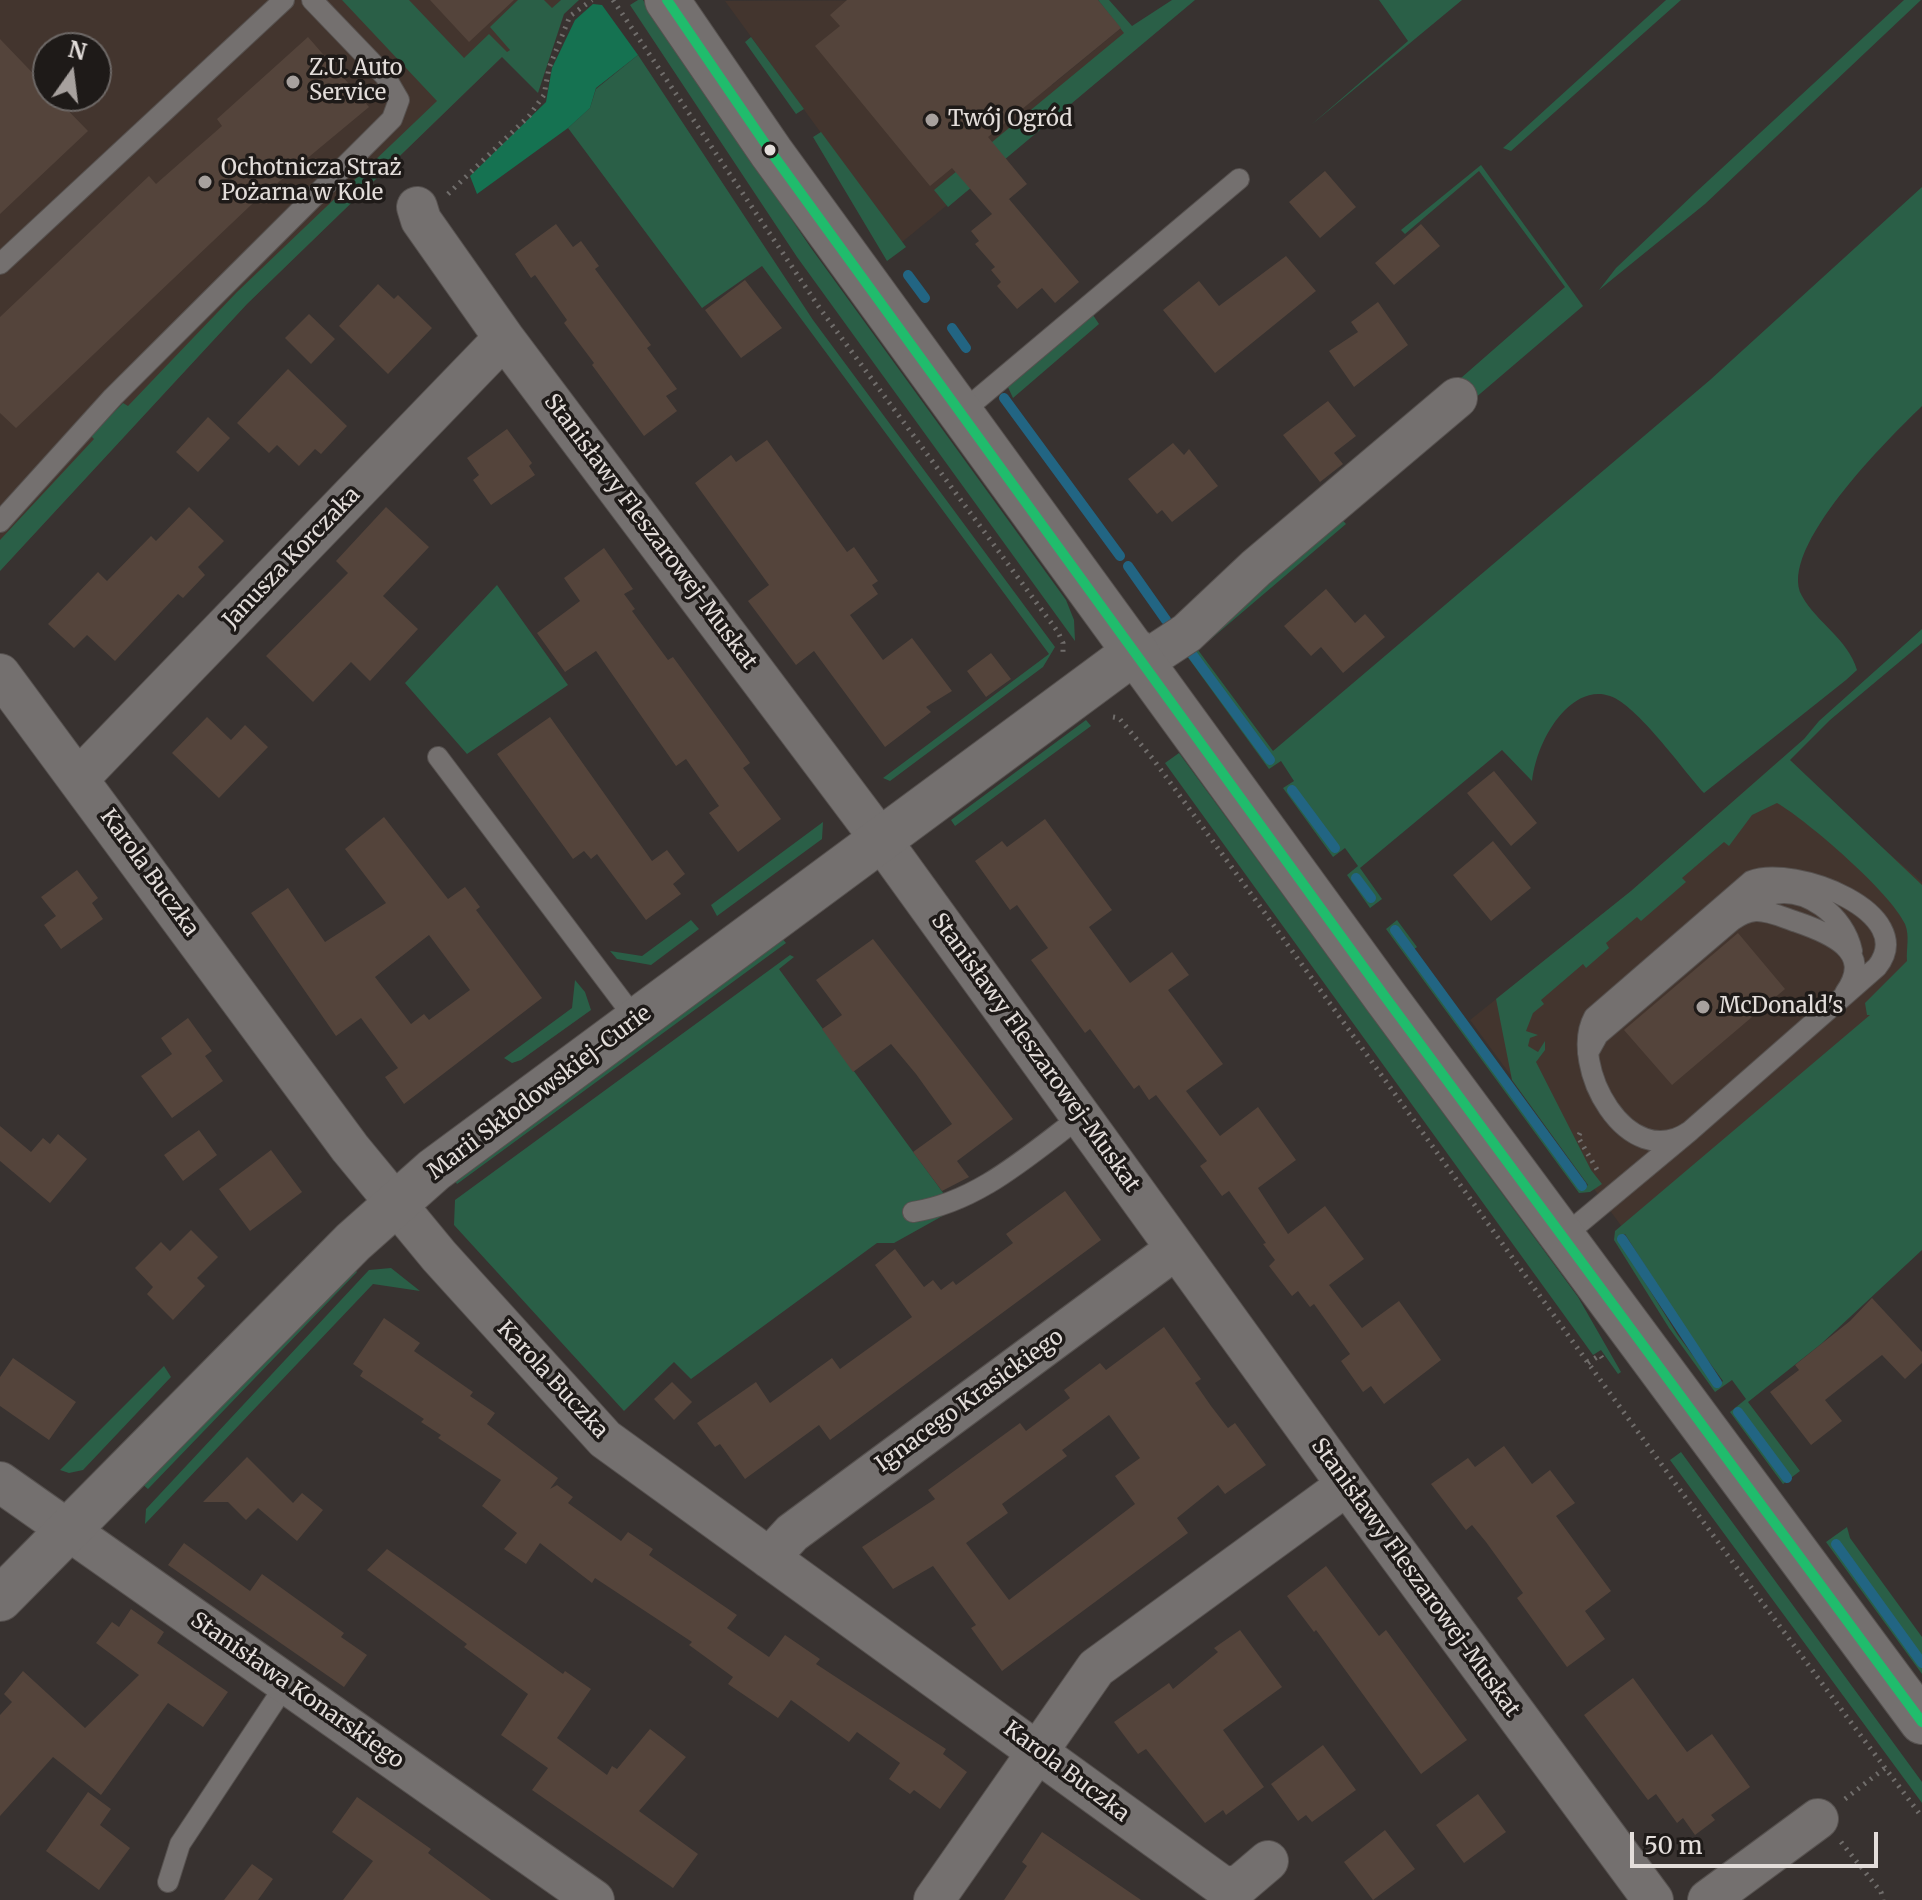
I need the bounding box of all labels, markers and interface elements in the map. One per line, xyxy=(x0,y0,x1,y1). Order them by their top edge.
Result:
north arrow xyxy=(32,32,112,112)
text: N xyxy=(65,35,89,66)
place label: Z.U. Auto Service xyxy=(309,56,403,108)
marker: Z.U. Auto Service xyxy=(284,73,302,91)
place label: Twój Ogród xyxy=(948,107,1073,133)
marker: Twój Ogród xyxy=(923,111,941,129)
unlabelled marker xyxy=(762,142,778,158)
place label: Ochotnicza Straż Pożarna w Kole xyxy=(221,156,402,208)
marker: Ochotnicza Straż Pożarna w Kole xyxy=(196,173,214,191)
street label: Stanisławy Fleszarowej-Muskat xyxy=(538,389,762,675)
street label: Janusza Korczaka xyxy=(218,482,366,634)
street label: Karola Buczka xyxy=(94,804,204,942)
street label: Stanisławy Fleszarowej-Muskat xyxy=(925,909,1145,1197)
place label: McDonald's xyxy=(1719,994,1843,1020)
marker: McDonald's xyxy=(1694,998,1712,1016)
street label: Marii Skłodowskiej-Curie xyxy=(423,1000,657,1186)
street label: Karola Buczka xyxy=(491,1316,613,1444)
street label: Ignacego Krasickiego xyxy=(871,1324,1069,1478)
street label: Stanisławy Fleszarowej-Muskat xyxy=(1305,1434,1525,1722)
street label: Stanisława Konarskiego xyxy=(185,1607,409,1775)
street label: Karola Buczka xyxy=(998,1716,1134,1828)
scale bar xyxy=(1634,1816,1882,1866)
text: 50 m xyxy=(1644,1830,1703,1861)

